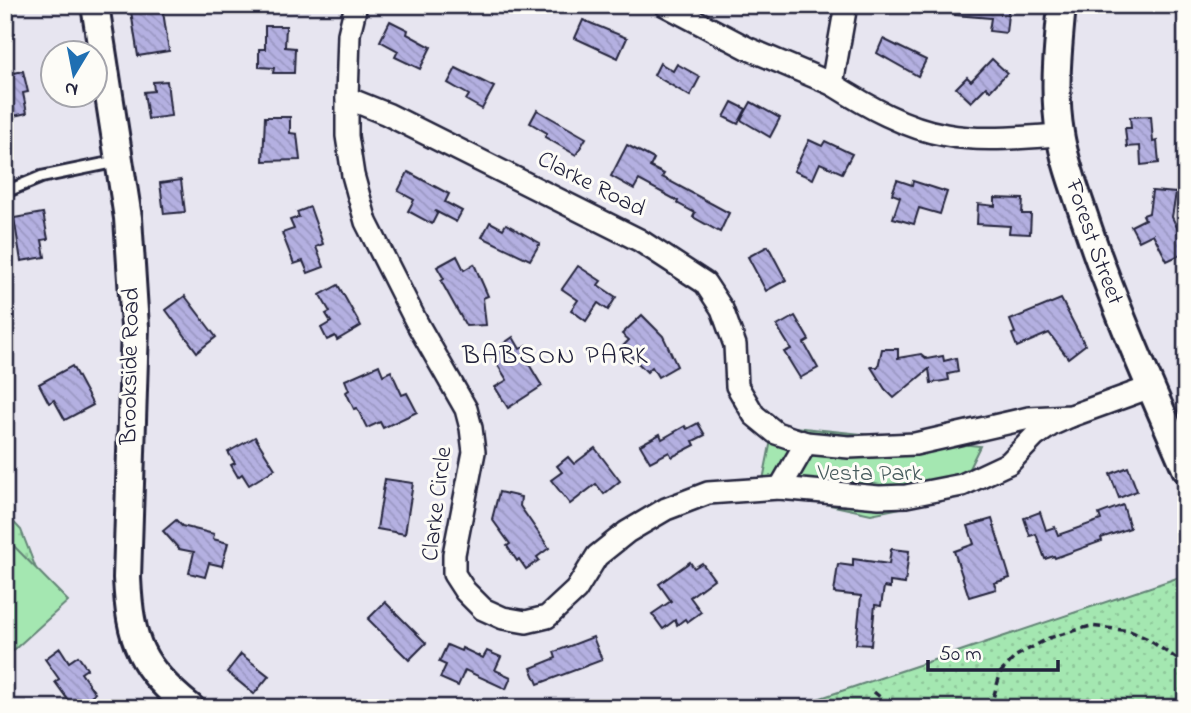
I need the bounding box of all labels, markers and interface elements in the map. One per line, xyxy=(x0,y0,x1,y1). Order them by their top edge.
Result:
north arrow xyxy=(38,38,108,108)
text: N xyxy=(63,74,80,103)
street label: Clarke Road xyxy=(531,143,652,227)
street label: Forest Street xyxy=(1055,174,1132,310)
street label: Brookside Road xyxy=(112,287,150,446)
district label: BABSON PARK xyxy=(461,338,650,376)
street label: Clarke Circle xyxy=(414,444,462,563)
park label: Vesta Park xyxy=(817,457,923,492)
scale bar xyxy=(928,629,1058,673)
text: 50 m xyxy=(939,640,982,670)

